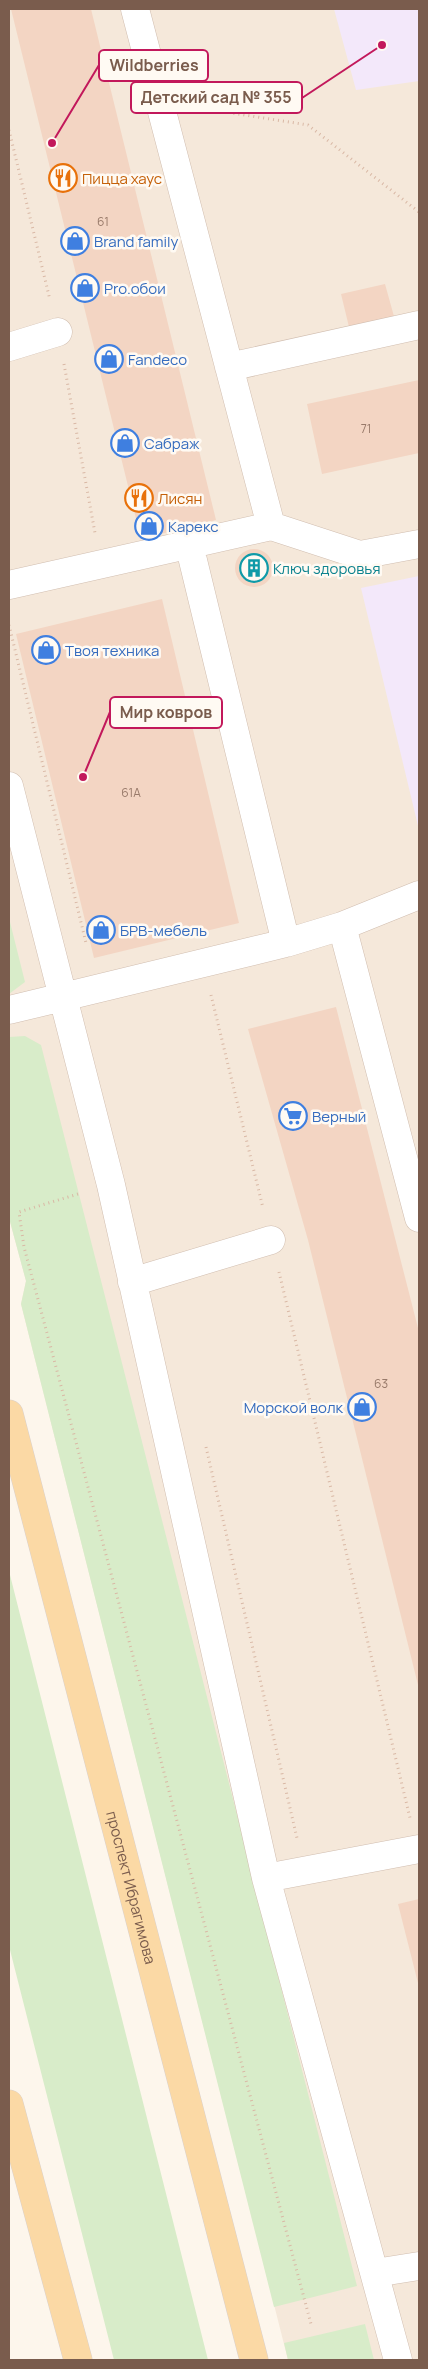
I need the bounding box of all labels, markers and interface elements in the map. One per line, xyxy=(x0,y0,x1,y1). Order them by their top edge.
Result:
callout: Wildberries xyxy=(99,50,208,81)
text: Wildberries xyxy=(109,54,199,76)
callout: Детский сад № 355 xyxy=(131,82,302,113)
text: Детский сад № 355 xyxy=(140,86,292,108)
restaurant icon: Пицца хаус xyxy=(48,163,78,193)
place label: Пицца хаус xyxy=(82,168,162,189)
house number: 61 xyxy=(97,213,109,230)
shop icon: Brand family xyxy=(60,226,90,256)
place label: Brand family xyxy=(94,231,179,252)
shop icon: Pro.обои xyxy=(70,273,100,303)
place label: Pro.обои xyxy=(104,278,166,299)
shop icon: Fandeco xyxy=(94,344,124,374)
place label: Fandeco xyxy=(128,349,187,370)
house number: 71 xyxy=(361,420,371,437)
shop icon: Сабраж xyxy=(110,428,140,458)
place label: Сабраж xyxy=(144,433,200,454)
restaurant icon: Лисян xyxy=(124,483,154,513)
place label: Лисян xyxy=(158,488,202,509)
shop icon: Карекс xyxy=(134,511,164,541)
place label: Карекс xyxy=(168,516,218,537)
building icon: Ключ здоровья xyxy=(239,553,269,583)
place label: Ключ здоровья xyxy=(273,558,381,579)
shop icon: Твоя техника xyxy=(31,635,61,665)
place label: Твоя техника xyxy=(65,640,159,661)
callout: Мир ковров xyxy=(110,697,222,728)
text: Мир ковров xyxy=(120,701,212,723)
house number: 61А xyxy=(121,784,141,801)
shop icon: БРВ-мебель xyxy=(86,915,116,945)
place label: БРВ-мебель xyxy=(120,920,207,941)
supermarket icon: Верный xyxy=(278,1101,308,1131)
place label: Верный xyxy=(312,1106,366,1127)
house number: 63 xyxy=(374,1375,388,1392)
shop icon: Морской волк xyxy=(347,1392,377,1422)
place label: Морской волк xyxy=(244,1397,344,1418)
street label: проспект Ибрагимова xyxy=(102,1809,162,1966)

